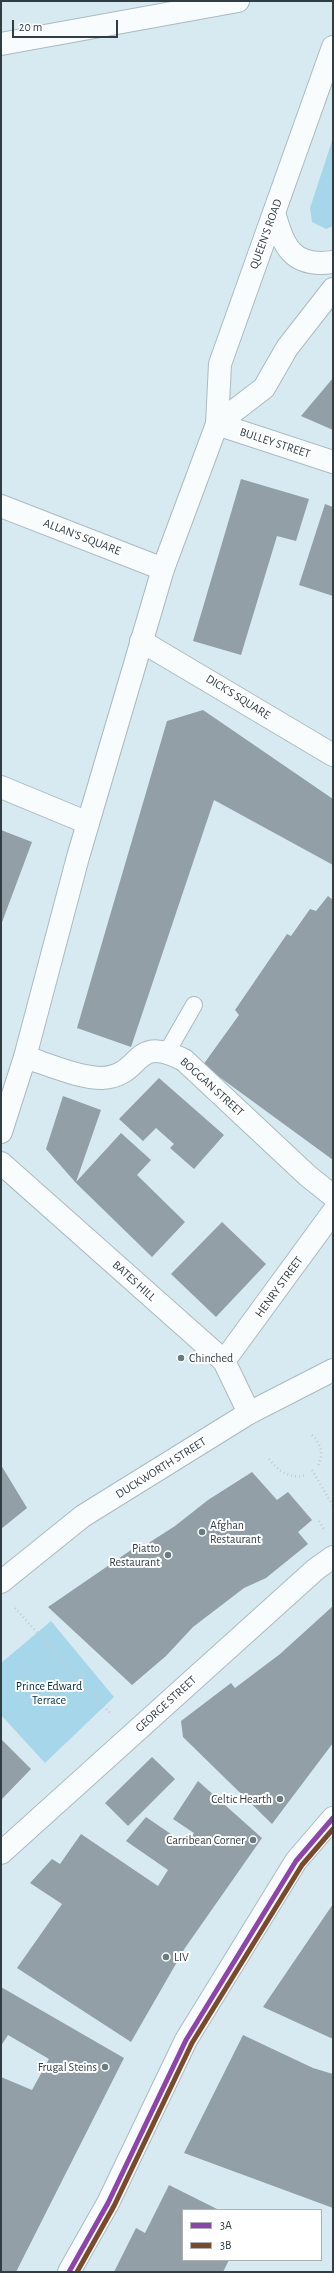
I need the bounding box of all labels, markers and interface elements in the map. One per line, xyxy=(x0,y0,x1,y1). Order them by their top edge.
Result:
scale bar xyxy=(14,12,120,38)
text: 20 m xyxy=(19,21,42,33)
street label: QUEEN'S ROAD xyxy=(247,197,285,271)
street label: BULLEY STREET xyxy=(238,425,312,461)
street label: ALLAN'S SQUARE xyxy=(41,516,123,558)
street label: DICK'S SQUARE xyxy=(203,671,273,723)
street label: BOGGAN STREET xyxy=(177,1055,247,1119)
street label: HENRY STREET xyxy=(252,1254,306,1320)
street label: BATES HILL xyxy=(109,1258,159,1304)
place label: Chinched xyxy=(189,1351,233,1365)
marker: Chinched xyxy=(176,1353,186,1363)
street label: DUCKWORTH STREET xyxy=(113,1434,209,1502)
place label: Afghan Restaurant xyxy=(210,1518,261,1546)
marker: Afghan Restaurant xyxy=(197,1527,207,1537)
place label: Piatto Restaurant xyxy=(109,1541,160,1569)
marker: Piatto Restaurant xyxy=(163,1550,173,1560)
street label: GEORGE STREET xyxy=(132,1673,200,1735)
park label: Prince Edward Terrace xyxy=(16,1679,82,1707)
place label: Celtic Hearth xyxy=(211,1792,272,1806)
marker: Celtic Hearth xyxy=(275,1794,285,1804)
place label: Carribean Corner xyxy=(166,1833,245,1847)
marker: Carribean Corner xyxy=(248,1835,258,1845)
place label: LIV xyxy=(174,1950,189,1964)
marker: LIV xyxy=(161,1952,171,1962)
place label: Frugal Steins xyxy=(38,2060,97,2074)
marker: Frugal Steins xyxy=(100,2062,110,2072)
legend xyxy=(182,2209,322,2261)
text: 3A xyxy=(220,2219,232,2231)
text: 3B xyxy=(220,2239,231,2251)

